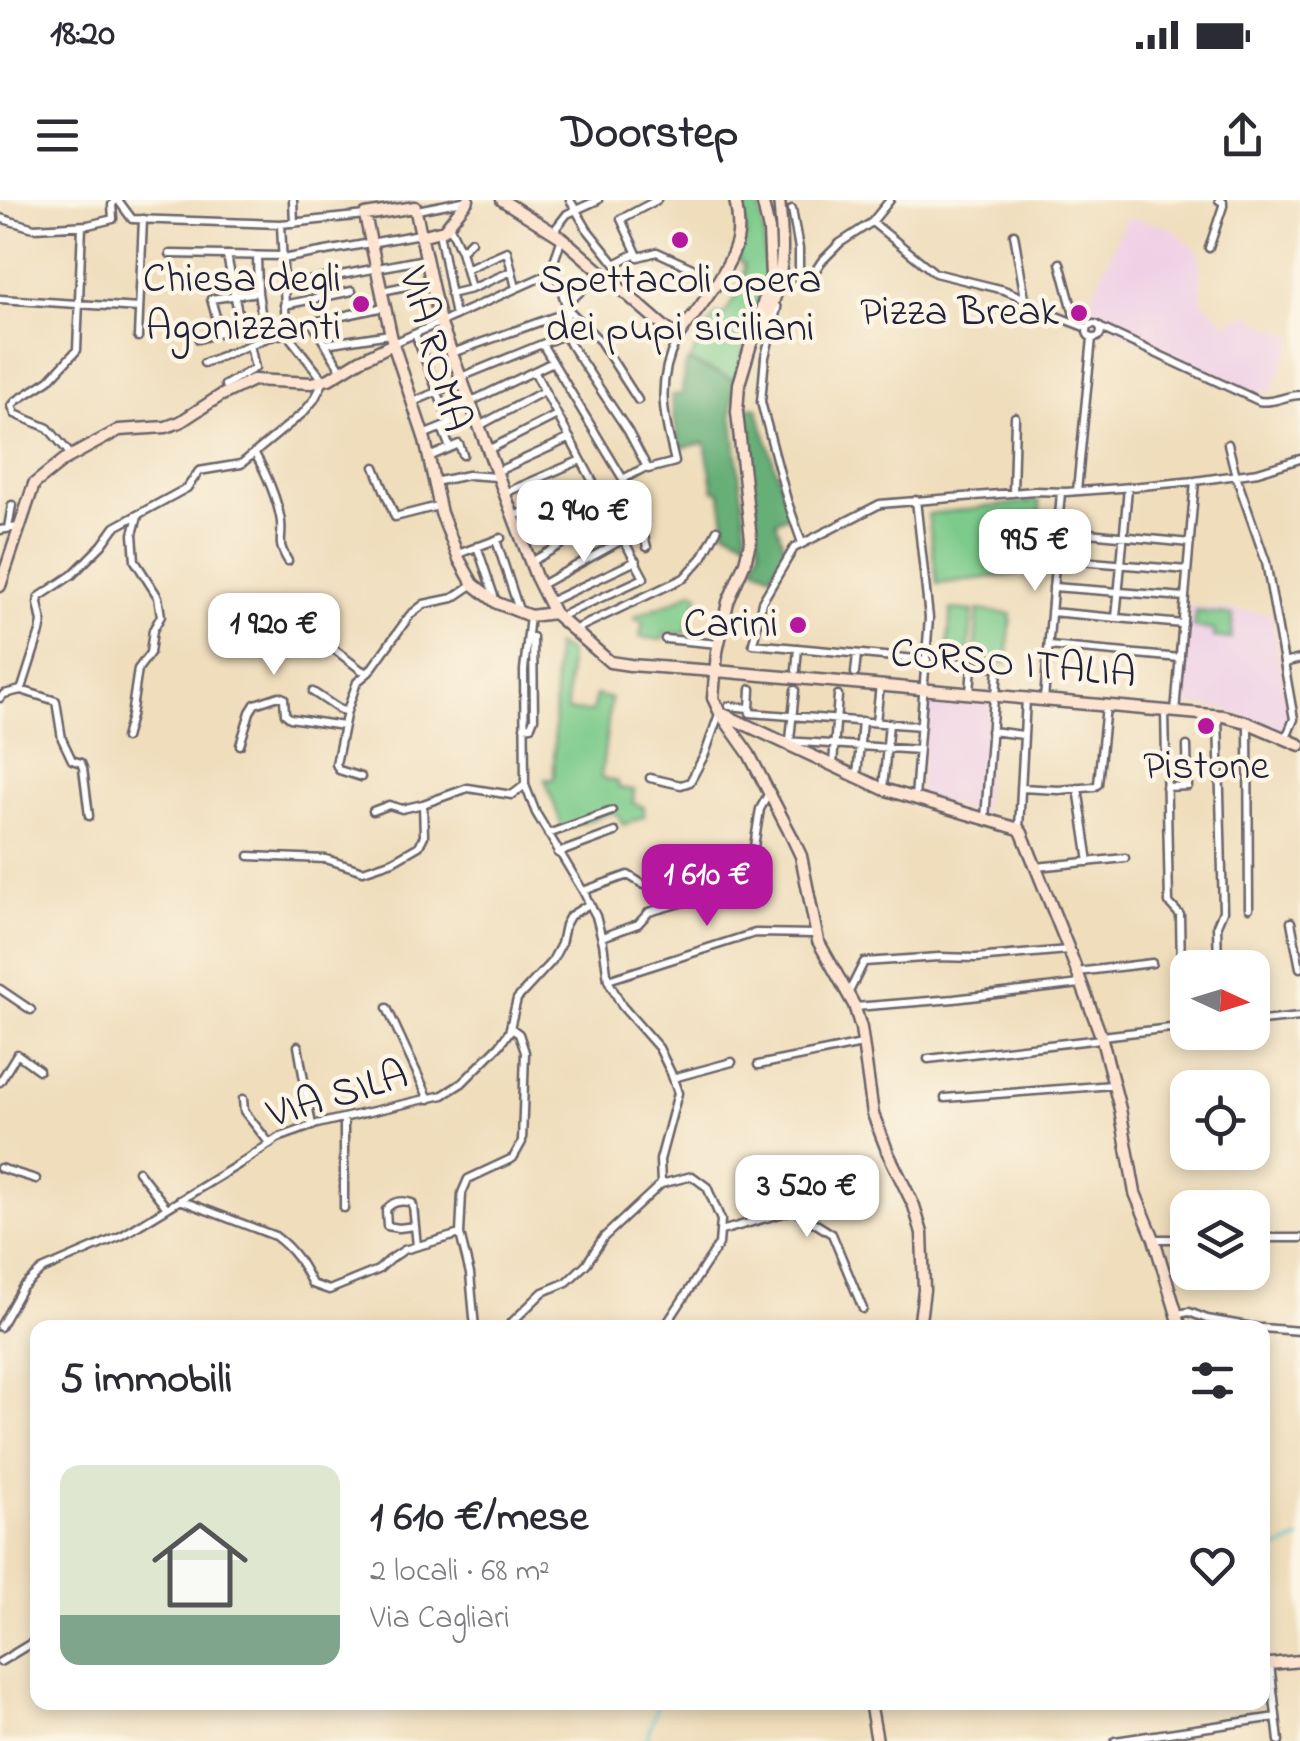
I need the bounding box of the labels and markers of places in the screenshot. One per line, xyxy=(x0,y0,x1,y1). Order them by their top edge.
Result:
marker: Spettacoli opera dei pupi siciliani xyxy=(669,229,691,251)
place label: Chiesa degli Agonizzanti xyxy=(143,250,341,359)
place label: Spettacoli opera dei pupi siciliani xyxy=(538,251,822,360)
place label: Pizza Break xyxy=(860,283,1060,344)
marker: Chiesa degli Agonizzanti xyxy=(350,293,372,315)
marker: Pizza Break xyxy=(1068,302,1090,324)
pin: 2 940 € xyxy=(492,480,676,565)
pin: 995 € xyxy=(965,509,1105,594)
pin: 1 920 € xyxy=(182,593,366,678)
place label: Carini xyxy=(683,595,778,656)
marker: Carini xyxy=(787,614,809,636)
marker: Pistone xyxy=(1195,715,1217,737)
place label: Pistone xyxy=(1143,737,1269,798)
pin: 1 610 € xyxy=(615,844,799,929)
pin: 3 520 € xyxy=(715,1155,899,1240)

